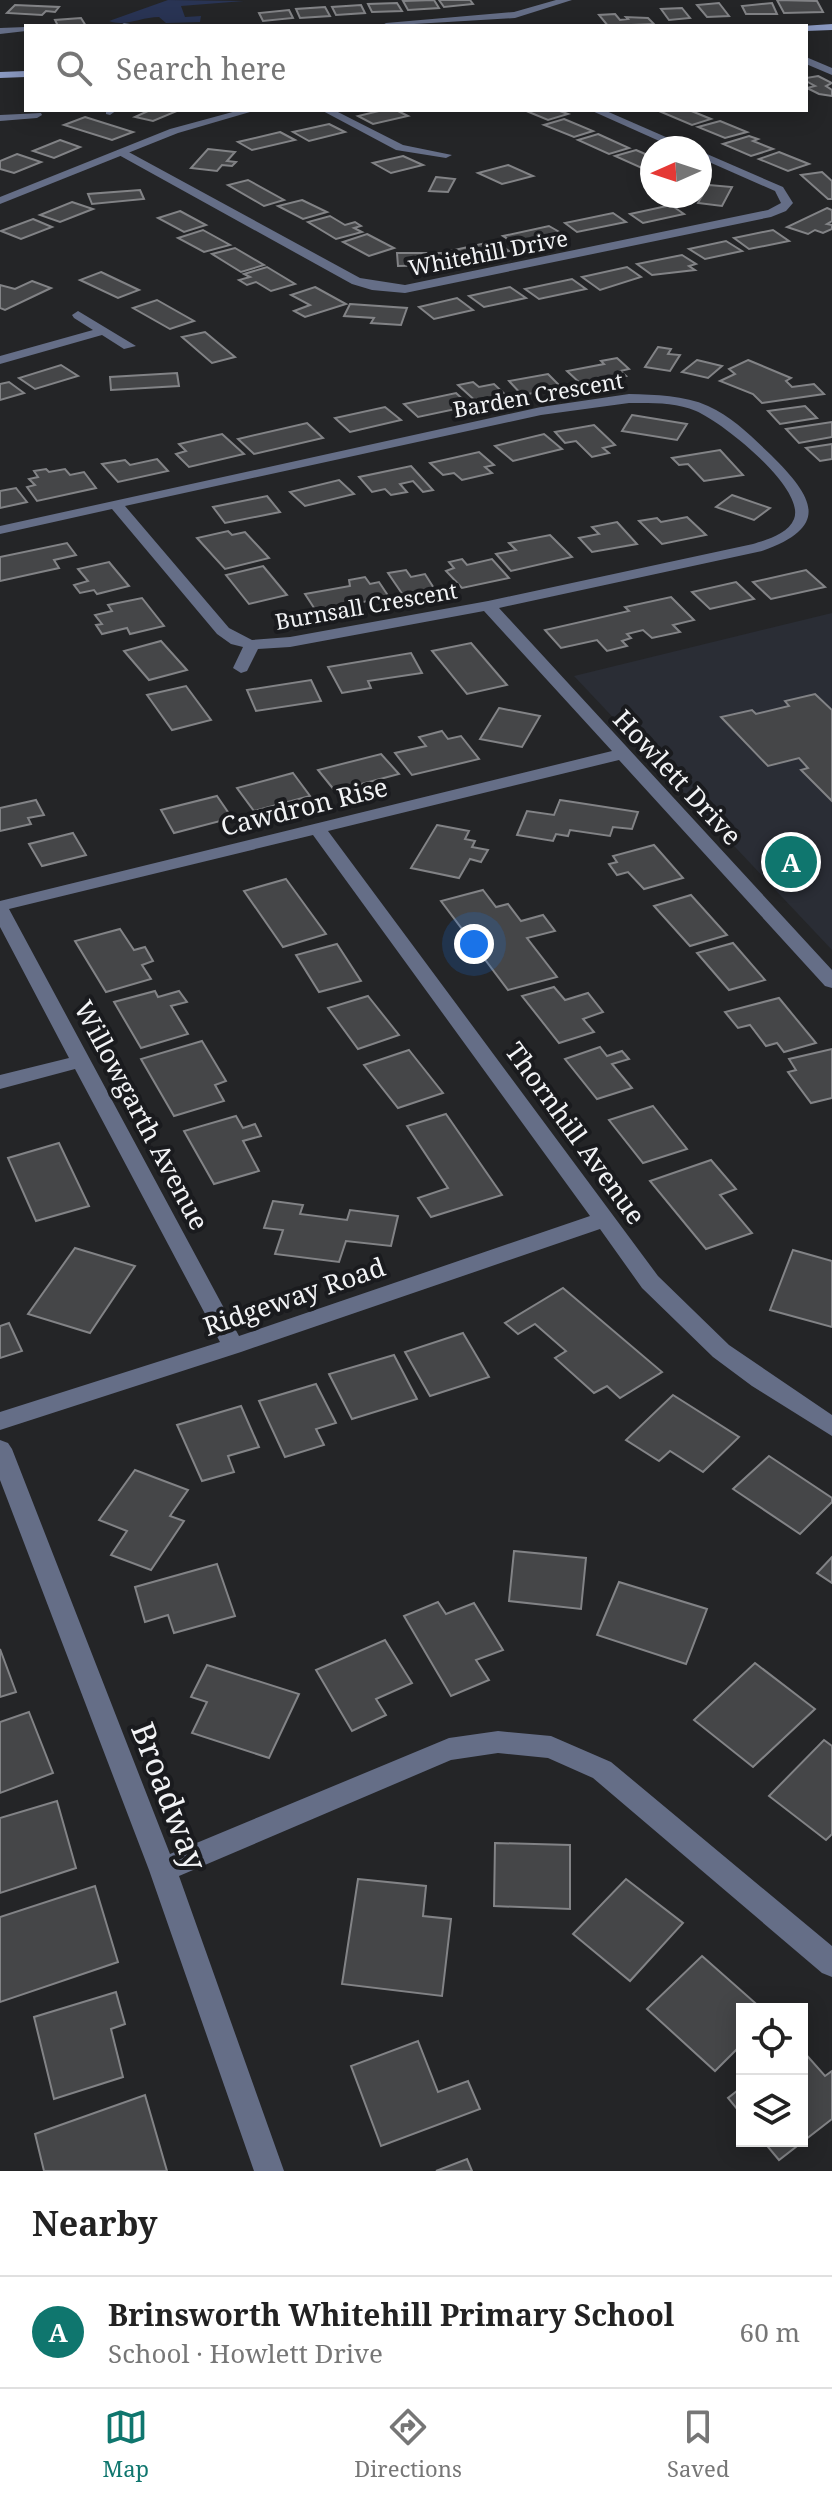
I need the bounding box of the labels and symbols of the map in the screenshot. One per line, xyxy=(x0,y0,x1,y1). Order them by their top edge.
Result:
north arrow xyxy=(640,136,712,208)
street label: Whitehill Drive xyxy=(406,222,570,282)
street label: Barden Crescent xyxy=(450,364,626,424)
street label: Burnsall Crescent xyxy=(272,574,460,636)
street label: Howlett Drive xyxy=(606,701,750,853)
street label: Cawdron Rise xyxy=(217,768,391,844)
pin: A xyxy=(765,832,817,892)
your location xyxy=(454,924,494,964)
street label: Willowgarth Avenue xyxy=(66,994,218,1236)
street label: Thornhill Avenue xyxy=(498,1035,654,1231)
street label: Ridgeway Road xyxy=(198,1248,390,1344)
street label: Broadway xyxy=(122,1716,218,1877)

